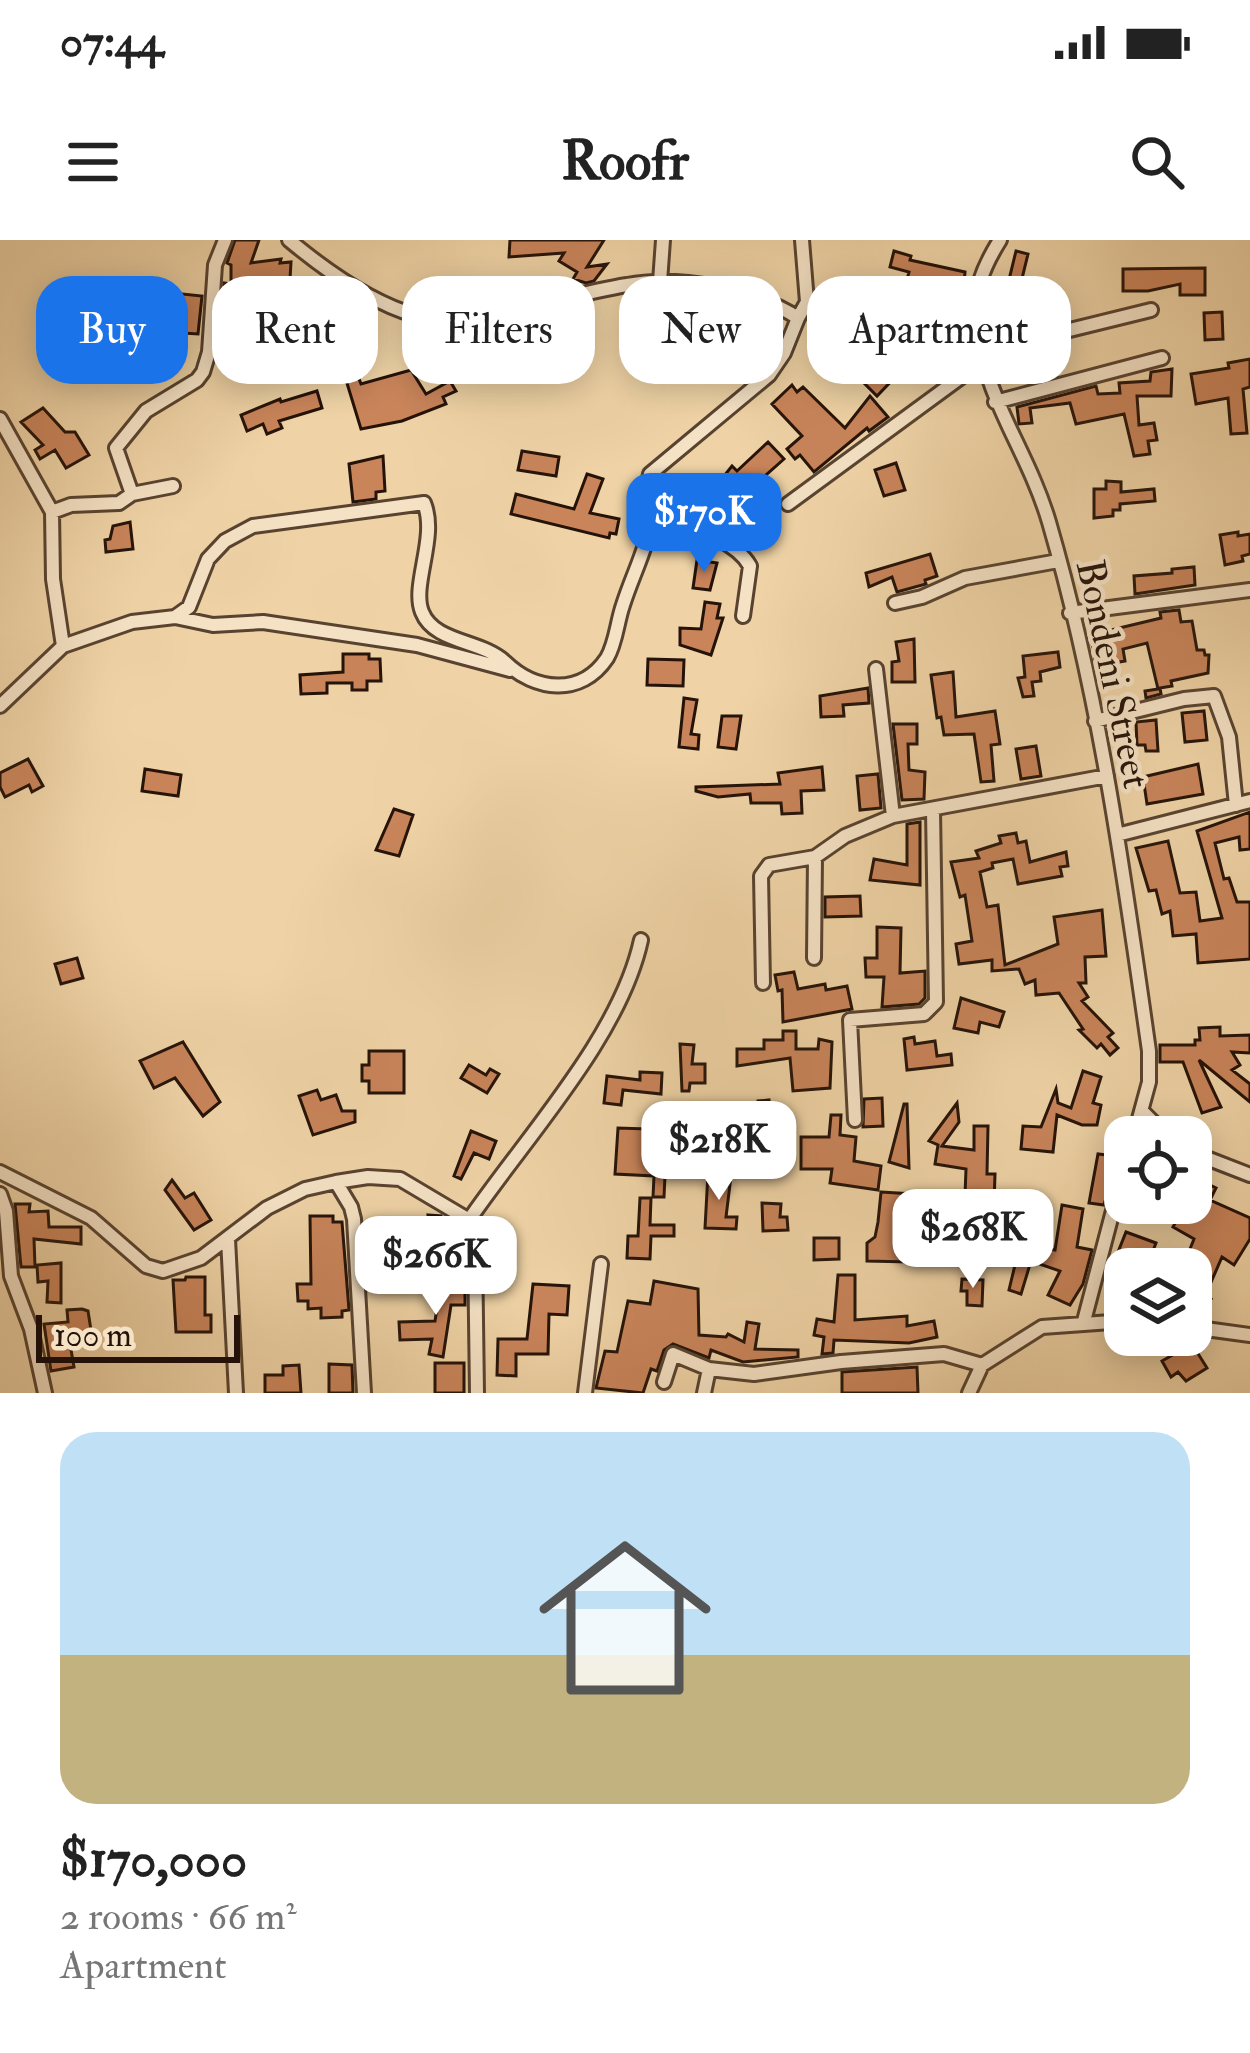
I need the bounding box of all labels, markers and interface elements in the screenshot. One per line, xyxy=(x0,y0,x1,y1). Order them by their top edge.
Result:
text: 07:44 xyxy=(60,14,163,70)
text: Roofr xyxy=(561,128,689,196)
icon: menu xyxy=(60,129,126,195)
icon: search xyxy=(1124,129,1190,195)
chip: Buy xyxy=(36,276,188,384)
chip: Rent xyxy=(212,276,378,384)
chip: Filters xyxy=(402,276,595,384)
chip: New xyxy=(619,276,783,384)
chip: Apartment xyxy=(807,276,1071,384)
pin: $170K xyxy=(620,473,788,575)
text: $170K xyxy=(653,487,755,536)
street label: Bondeni Street xyxy=(1065,555,1161,793)
pin: $218K xyxy=(635,1101,803,1203)
text: $218K xyxy=(668,1115,770,1164)
map controls xyxy=(1104,1116,1212,1356)
button: locate xyxy=(1104,1116,1212,1224)
pin: $268K xyxy=(889,1189,1057,1291)
text: $268K xyxy=(919,1203,1027,1252)
pin: $266K xyxy=(352,1216,520,1318)
text: $266K xyxy=(382,1230,490,1279)
button: layers xyxy=(1104,1248,1212,1356)
scale bar xyxy=(36,1309,240,1362)
text: 100 m xyxy=(54,1315,132,1356)
icon: home xyxy=(517,1510,733,1726)
text: $170,000 xyxy=(60,1828,247,1892)
text: 2 rooms · 66 m² xyxy=(60,1892,296,1941)
text: Apartment xyxy=(60,1941,227,1990)

